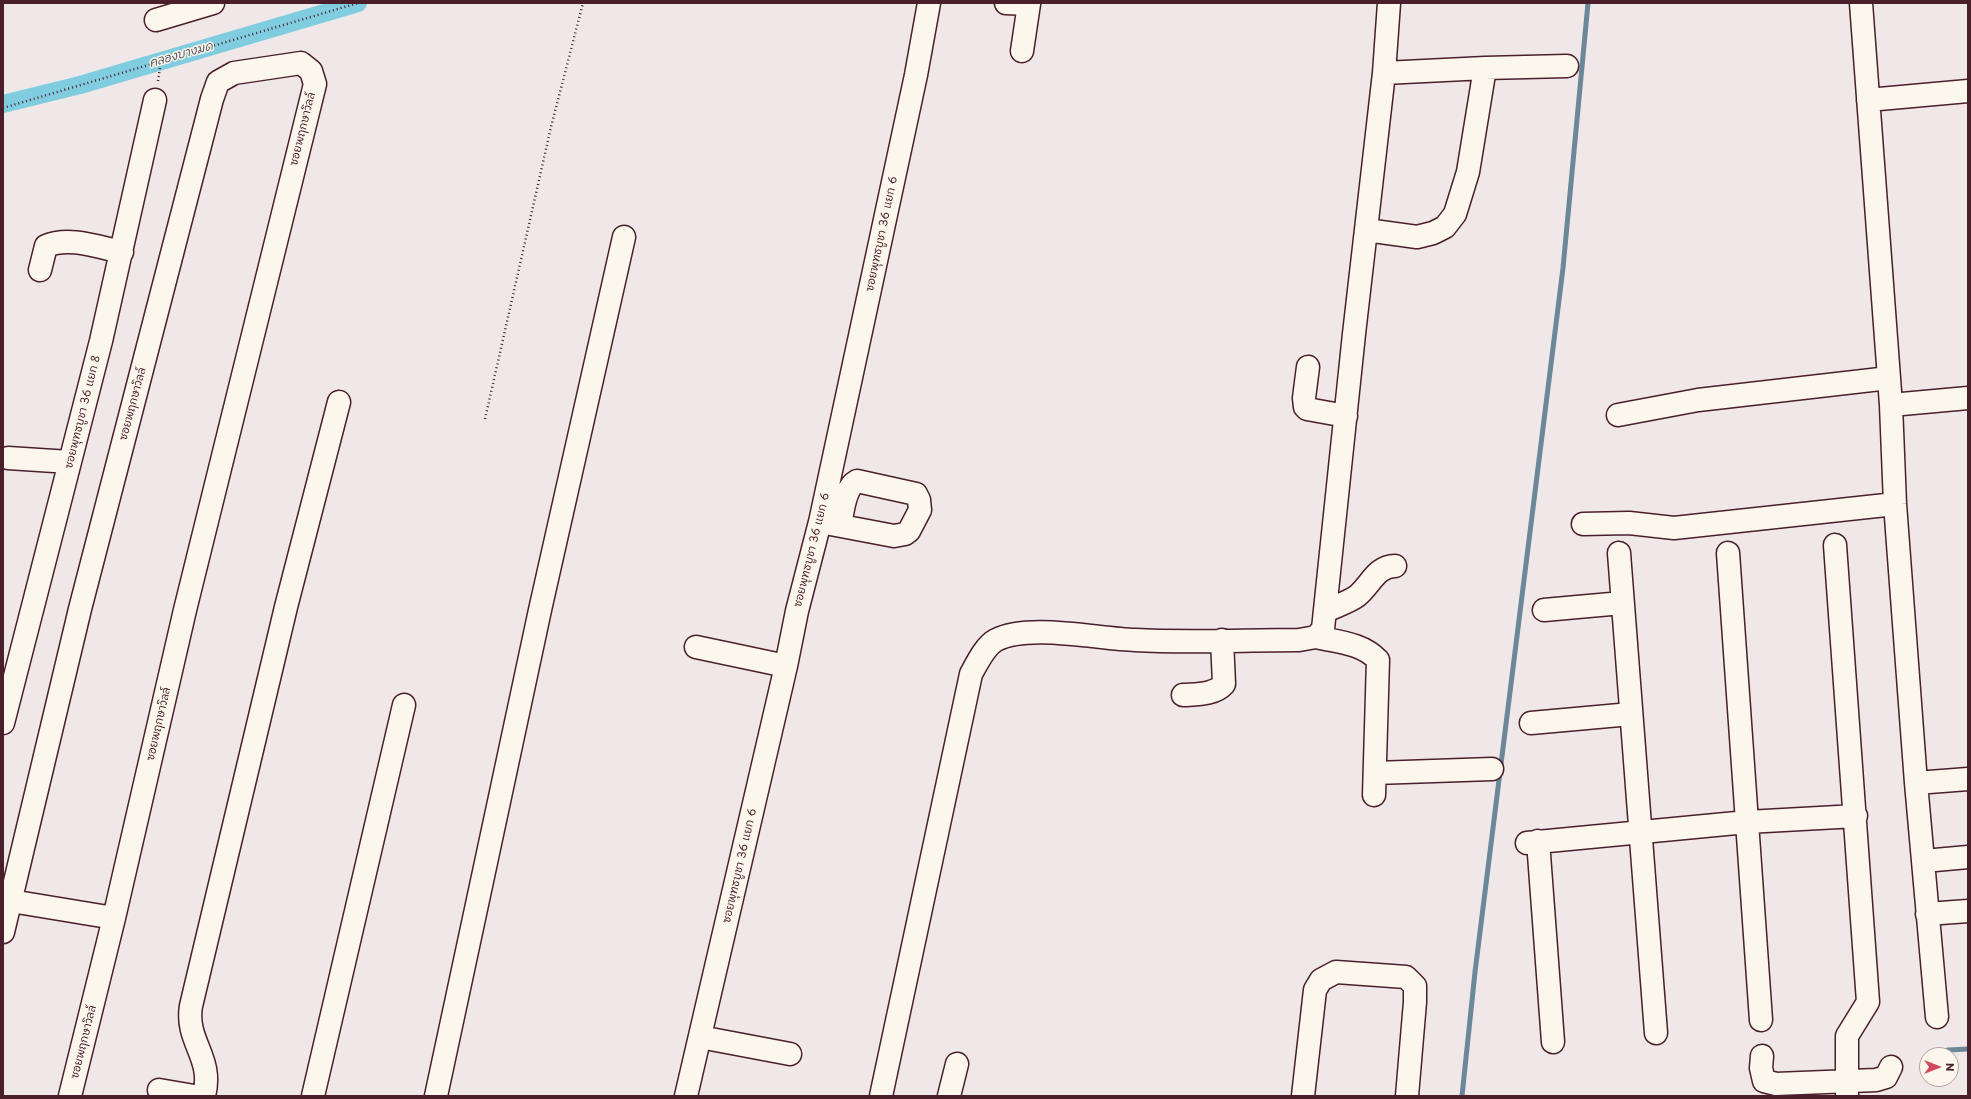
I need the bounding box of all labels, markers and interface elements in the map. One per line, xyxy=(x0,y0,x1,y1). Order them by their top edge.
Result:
water label: คลองบางมด xyxy=(148,39,214,71)
street label: ซอยพฤกษาวิลล์ xyxy=(288,91,318,167)
street label: ซอยพุทธบูชา 36 แยก 6 xyxy=(863,175,901,293)
street label: ซอยพุทธบูชา 36 แยก 8 xyxy=(63,354,103,470)
street label: ซอยพฤกษาวิลล์ xyxy=(117,366,149,442)
street label: ซอยพุทธบูชา 36 แยก 6 xyxy=(791,491,833,609)
street label: ซอยพฤกษาวิลล์ xyxy=(144,686,174,762)
street label: ซอยพุทธบูชา 36 แยก 6 xyxy=(720,807,760,925)
street label: ซอยพฤกษาวิลล์ xyxy=(69,1004,99,1080)
north arrow xyxy=(1919,1047,1959,1087)
text: N xyxy=(1942,1063,1959,1071)

